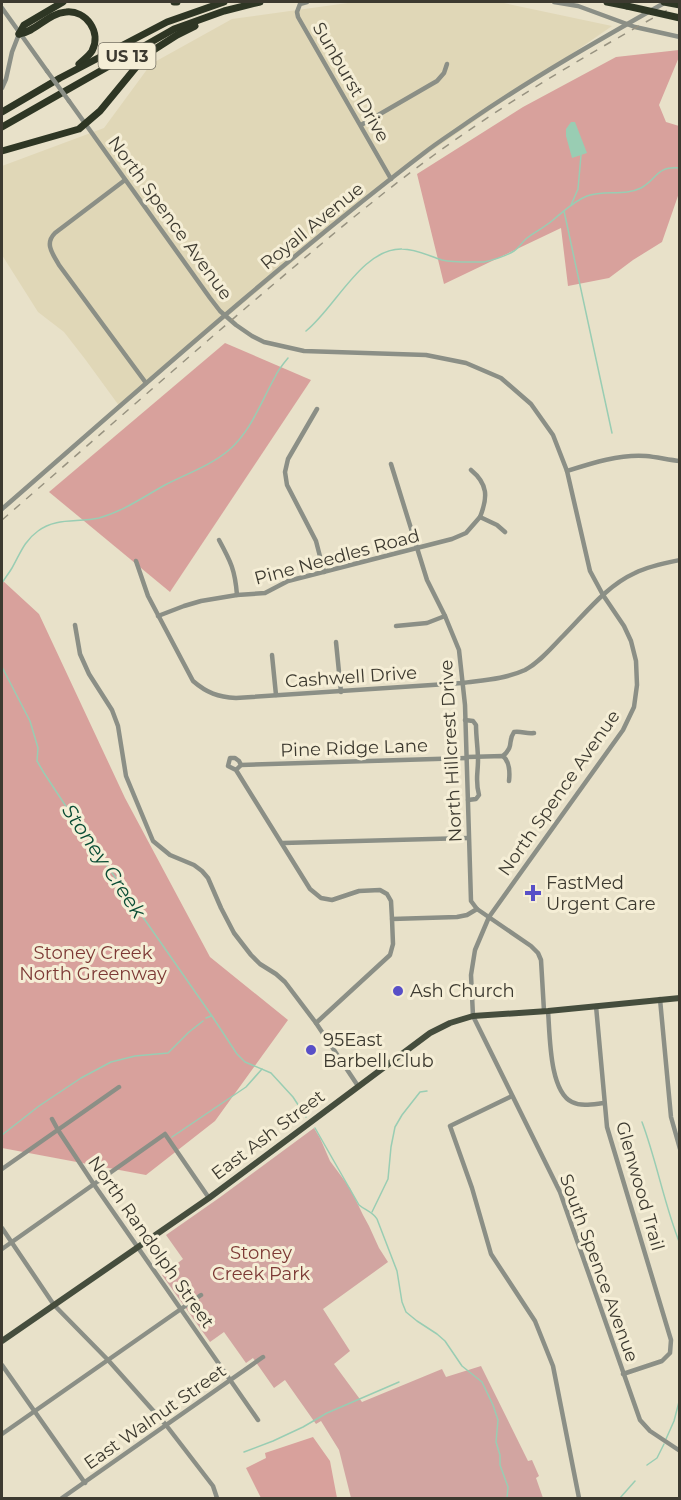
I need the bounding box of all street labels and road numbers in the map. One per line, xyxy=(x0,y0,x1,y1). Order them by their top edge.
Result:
street label: Sunburst Drive xyxy=(308,18,394,146)
road number: US 13 xyxy=(98,43,156,69)
street label: North Spence Avenue xyxy=(103,132,237,304)
street label: Royall Avenue xyxy=(256,178,368,274)
street label: Pine Needles Road xyxy=(252,524,422,590)
street label: North Hillcrest Drive xyxy=(435,659,467,843)
street label: Cashwell Drive xyxy=(284,661,418,693)
street label: North Spence Avenue xyxy=(493,706,625,880)
street label: Pine Ridge Lane xyxy=(280,734,428,762)
street label: East Ash Street xyxy=(207,1085,329,1185)
street label: Glenwood Trail xyxy=(611,1119,669,1253)
street label: North Randolph Street xyxy=(83,1152,219,1332)
street label: South Spence Avenue xyxy=(555,1171,643,1365)
street label: East Walnut Street xyxy=(80,1360,230,1474)

